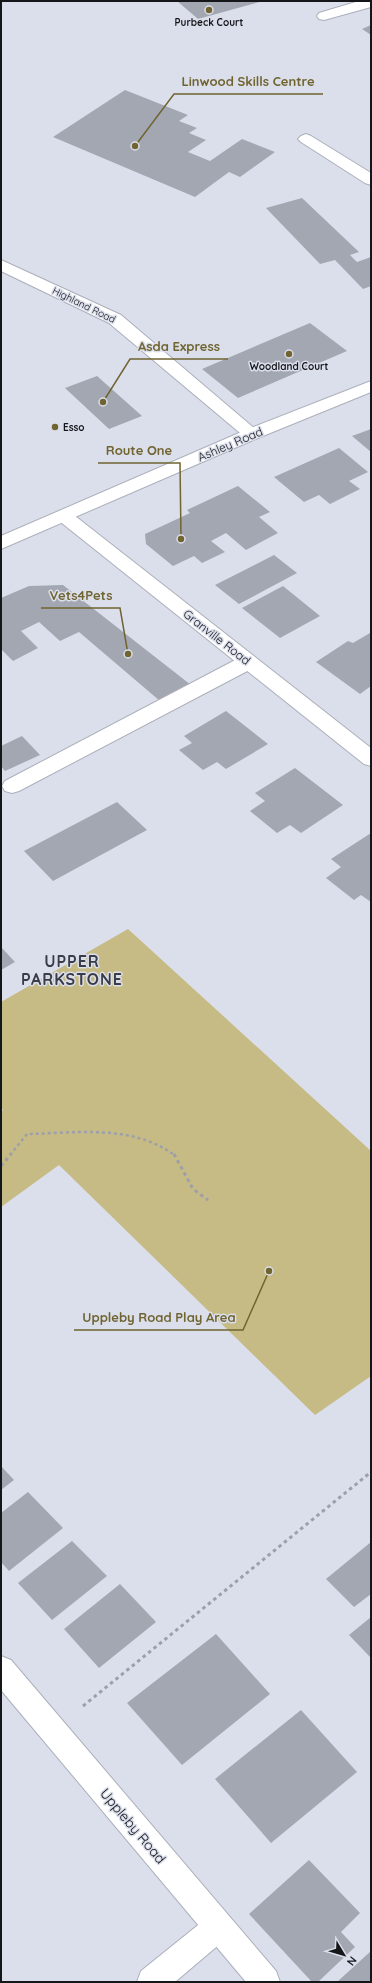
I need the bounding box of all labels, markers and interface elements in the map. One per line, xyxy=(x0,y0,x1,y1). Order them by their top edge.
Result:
marker: Purbeck Court xyxy=(204,5,214,15)
place label: Purbeck Court xyxy=(175,16,243,29)
callout: Linwood Skills Centre xyxy=(174,69,323,94)
text: Linwood Skills Centre xyxy=(181,73,315,89)
street label: Highland Road xyxy=(50,284,118,326)
callout: Asda Express xyxy=(130,334,228,359)
text: Asda Express xyxy=(138,338,220,354)
marker: Woodland Court xyxy=(284,349,294,359)
place label: Woodland Court xyxy=(250,360,328,373)
place label: Esso xyxy=(63,421,85,434)
marker: Esso xyxy=(50,422,60,432)
street label: Ashley Road xyxy=(195,424,265,464)
callout: Route One xyxy=(98,438,180,463)
text: Route One xyxy=(106,442,173,458)
callout: Vets4Pets xyxy=(41,583,120,608)
text: Vets4Pets xyxy=(50,587,112,603)
street label: Granville Road xyxy=(180,606,254,668)
district label: UPPER PARKSTONE xyxy=(21,951,123,989)
callout: Uppleby Road Play Area xyxy=(74,1305,243,1330)
text: Uppleby Road Play Area xyxy=(82,1309,236,1325)
street label: Uppleby Road xyxy=(96,1785,170,1867)
north arrow xyxy=(324,1935,364,1975)
text: N xyxy=(344,1954,360,1969)

